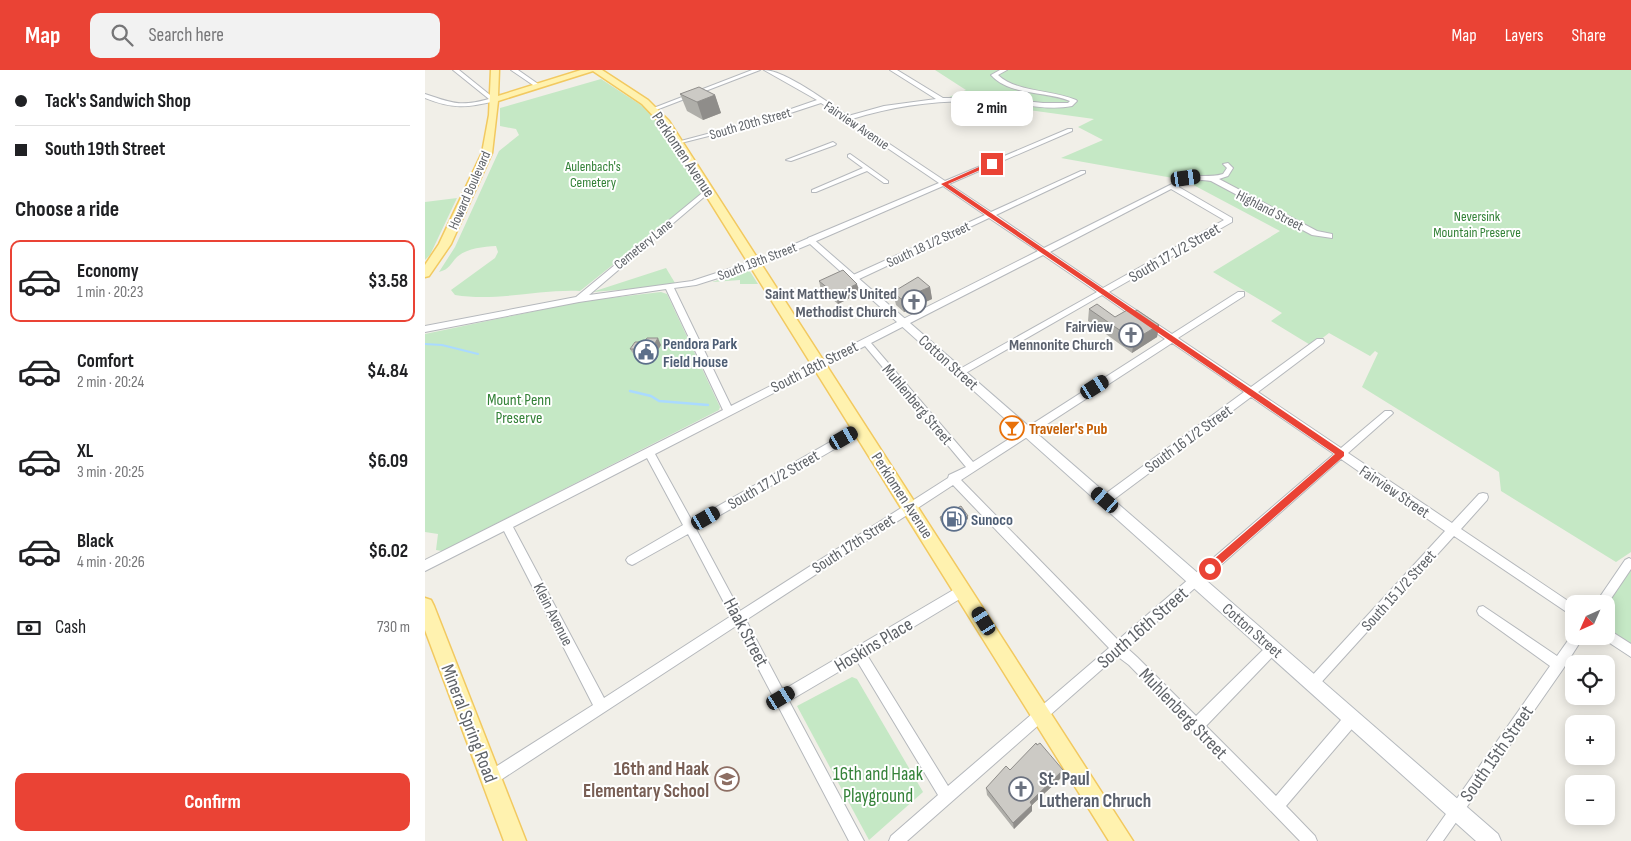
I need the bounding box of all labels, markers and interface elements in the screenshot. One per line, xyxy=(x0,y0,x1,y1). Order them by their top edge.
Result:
search box xyxy=(90,13,440,58)
text: Map xyxy=(25,21,60,50)
icon: search xyxy=(108,21,136,49)
text: Search here xyxy=(148,24,224,47)
text: Map xyxy=(1452,25,1477,46)
text: Layers xyxy=(1505,25,1544,46)
text: Share xyxy=(1572,25,1606,46)
text: Tack's Sandwich Shop xyxy=(45,90,191,113)
callout: 2 min xyxy=(951,92,1033,126)
street label: Fairview Avenue xyxy=(821,97,893,153)
text: 2 min xyxy=(977,99,1007,118)
street label: South 20th Street xyxy=(707,104,793,143)
street label: Perkiomen Avenue xyxy=(647,109,718,201)
text: South 19th Street xyxy=(45,138,165,161)
street label: Howard Boulevard xyxy=(445,148,494,232)
route end xyxy=(981,153,1003,175)
park label: Aulenbach's Cemetery xyxy=(564,158,621,191)
car xyxy=(1170,168,1201,188)
street label: Highland Street xyxy=(1233,186,1306,235)
text: Choose a ride xyxy=(15,196,119,223)
park label: Neversink Mountain Preserve xyxy=(1433,208,1521,241)
street label: Cemetery Lane xyxy=(611,216,676,273)
street label: South 18 1/2 Street xyxy=(884,218,973,271)
street label: South 17 1/2 Street xyxy=(1126,219,1224,287)
street label: South 19th Street xyxy=(715,239,799,284)
icon: car xyxy=(17,259,62,304)
text: Economy xyxy=(77,260,139,283)
text: $3.58 xyxy=(368,270,408,293)
text: 1 min · 20:23 xyxy=(77,283,143,302)
place label: Saint Matthew's United Methodist Church xyxy=(765,285,897,322)
church icon: Saint Matthew's United Methodist Church xyxy=(901,289,927,315)
place label: Fairview Mennonite Church xyxy=(1009,318,1113,355)
church icon: Fairview Mennonite Church xyxy=(1118,322,1144,348)
street label: Cotton Street xyxy=(914,331,982,395)
place label: Pendora Park Field House xyxy=(663,335,737,372)
street label: South 18th Street xyxy=(768,337,861,397)
public building icon: Pendora Park Field House xyxy=(633,339,659,365)
icon: car xyxy=(17,349,62,394)
text: Comfort xyxy=(77,350,134,373)
text: $4.84 xyxy=(367,360,408,383)
street label: Muhlenberg Street xyxy=(878,361,956,449)
text: 2 min · 20:24 xyxy=(77,373,144,392)
car xyxy=(1078,373,1111,401)
park label: Mount Penn Preserve xyxy=(487,391,551,428)
street label: South 16 1/2 Street xyxy=(1142,401,1236,477)
bar icon: Traveler's Pub xyxy=(999,415,1025,441)
place label: Traveler's Pub xyxy=(1029,420,1108,439)
car xyxy=(827,424,860,452)
icon: car xyxy=(17,439,62,484)
text: XL xyxy=(77,440,93,463)
street label: South 17 1/2 Street xyxy=(725,446,823,514)
street label: Perkiomen Avenue xyxy=(867,449,937,542)
text: $6.09 xyxy=(368,450,408,473)
street label: Fairview Street xyxy=(1355,462,1433,523)
text: 3 min · 20:25 xyxy=(77,463,144,482)
car xyxy=(1088,484,1121,516)
car xyxy=(689,504,722,532)
fuel station icon: Sunoco xyxy=(941,506,967,532)
street label: South 17th Street xyxy=(809,510,899,578)
place label: Sunoco xyxy=(971,511,1013,530)
icon: car xyxy=(17,529,62,574)
text: Black xyxy=(77,530,114,553)
text: $6.02 xyxy=(368,540,408,563)
street label: South 15 1/2 Street xyxy=(1358,546,1441,635)
text: 4 min · 20:26 xyxy=(77,553,145,572)
route start xyxy=(1199,558,1221,580)
street label: Klein Avenue xyxy=(529,580,577,649)
street label: South 16th Street xyxy=(1093,582,1193,674)
street label: Haak Street xyxy=(718,594,773,671)
north arrow xyxy=(1565,595,1615,645)
map controls xyxy=(1565,595,1615,825)
street label: Cotton Street xyxy=(1218,600,1286,663)
car xyxy=(969,604,998,638)
street label: Hoskins Place xyxy=(830,613,917,678)
icon: cash xyxy=(15,614,43,642)
text: Cash xyxy=(55,616,86,639)
text: 730 m xyxy=(377,618,410,637)
button: locate xyxy=(1565,655,1615,705)
street label: Mineral Spring Road xyxy=(435,661,502,786)
street label: Muhlenberg Street xyxy=(1134,664,1232,765)
car xyxy=(764,684,797,712)
street label: South 15th Street xyxy=(1456,701,1539,806)
button: + xyxy=(1565,715,1615,765)
place label: 16th and Haak Elementary School xyxy=(583,758,709,803)
park label: 16th and Haak Playground xyxy=(833,763,924,808)
school or university icon: 16th and Haak Elementary School xyxy=(714,766,740,792)
place label: St. Paul Lutheran Chruch xyxy=(1039,768,1151,813)
button: Confirm xyxy=(15,773,410,831)
button: − xyxy=(1565,775,1615,825)
church icon: St. Paul Lutheran Chruch xyxy=(1008,776,1034,802)

